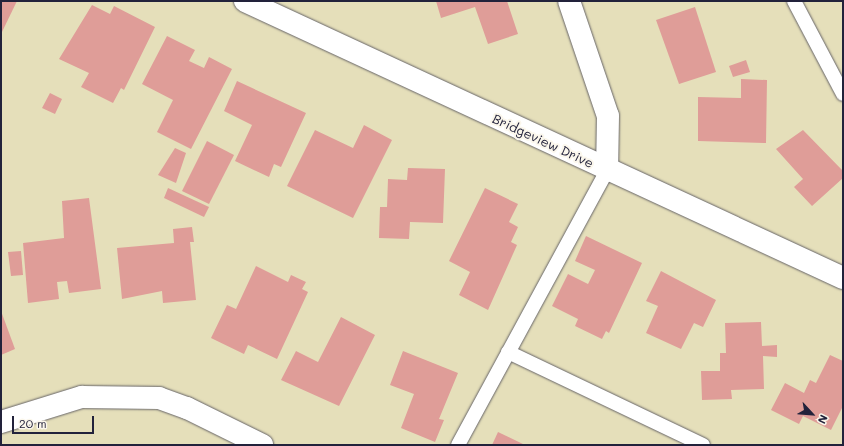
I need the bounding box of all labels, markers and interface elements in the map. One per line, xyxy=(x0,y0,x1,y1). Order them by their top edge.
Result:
street label: Bridgeview Drive xyxy=(490,111,596,171)
north arrow xyxy=(792,394,832,434)
scale bar xyxy=(14,408,96,434)
text: N xyxy=(815,412,832,427)
text: 20 m xyxy=(19,415,47,431)

